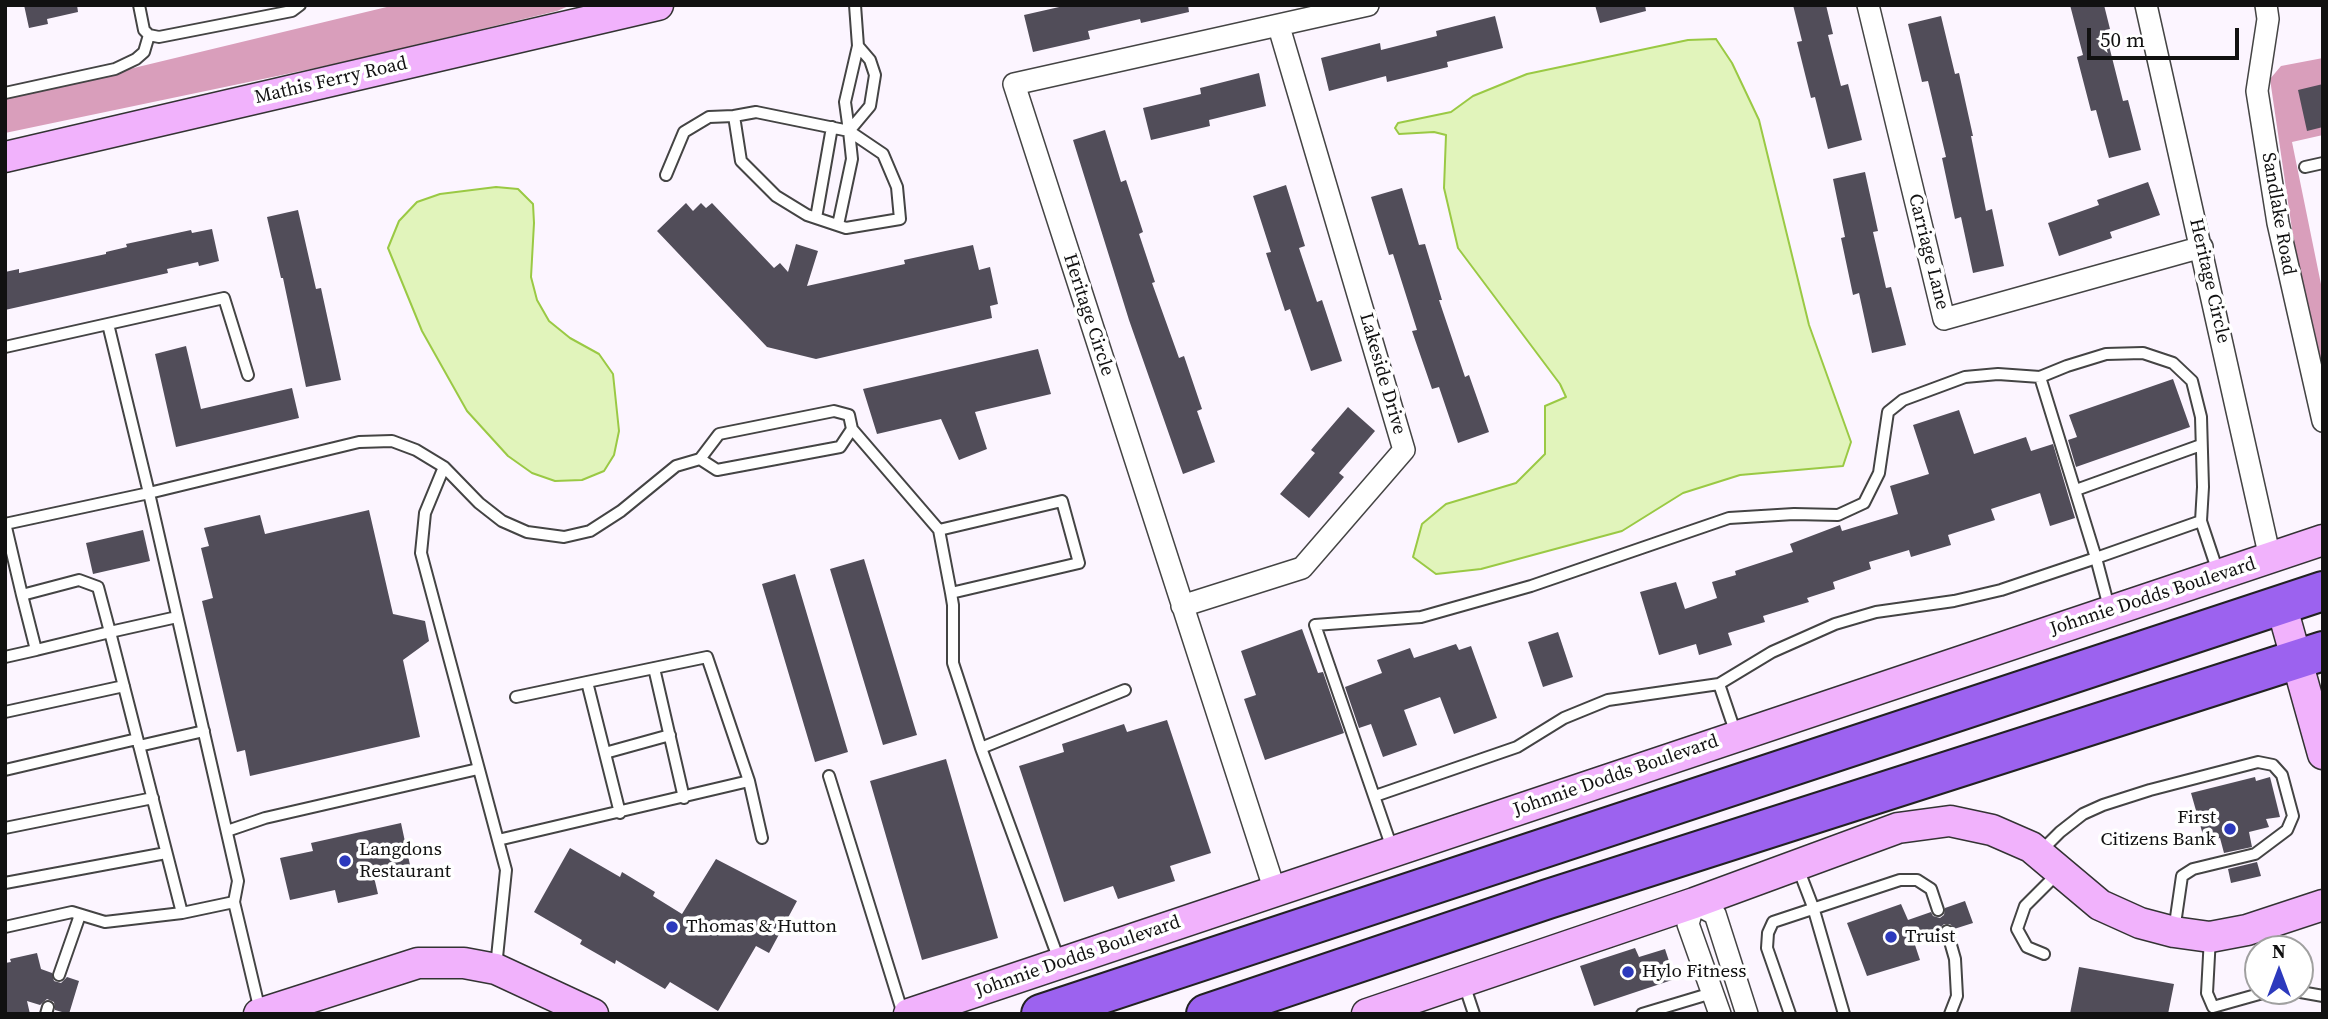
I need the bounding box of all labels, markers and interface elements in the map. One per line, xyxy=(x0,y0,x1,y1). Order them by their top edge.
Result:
scale bar xyxy=(2090,14,2242,58)
text: 50 m xyxy=(2100,25,2145,54)
street label: Mathis Ferry Road xyxy=(253,52,409,110)
street label: Sandlake Road xyxy=(2256,151,2300,277)
street label: Carriage Lane xyxy=(1903,192,1953,312)
street label: Heritage Circle xyxy=(2184,216,2234,346)
street label: Heritage Circle xyxy=(1057,251,1119,379)
street label: Lakeside Drive xyxy=(1354,311,1410,437)
street label: Johnnie Dodds Boulevard xyxy=(2047,553,2259,641)
street label: Johnnie Dodds Boulevard xyxy=(1511,730,1721,822)
place label: First Citizens Bank xyxy=(2101,807,2216,851)
marker: First Citizens Bank xyxy=(2222,821,2238,837)
place label: Langdons Restaurant xyxy=(359,839,451,883)
marker: Langdons Restaurant xyxy=(337,853,353,869)
street label: Johnnie Dodds Boulevard xyxy=(973,911,1183,1003)
place label: Thomas & Hutton xyxy=(686,916,837,938)
marker: Thomas & Hutton xyxy=(664,919,680,935)
place label: Truist xyxy=(1905,926,1955,948)
marker: Truist xyxy=(1883,929,1899,945)
north arrow xyxy=(2244,935,2314,1005)
text: N xyxy=(2272,938,2286,964)
place label: Hylo Fitness xyxy=(1642,961,1747,983)
marker: Hylo Fitness xyxy=(1620,964,1636,980)

